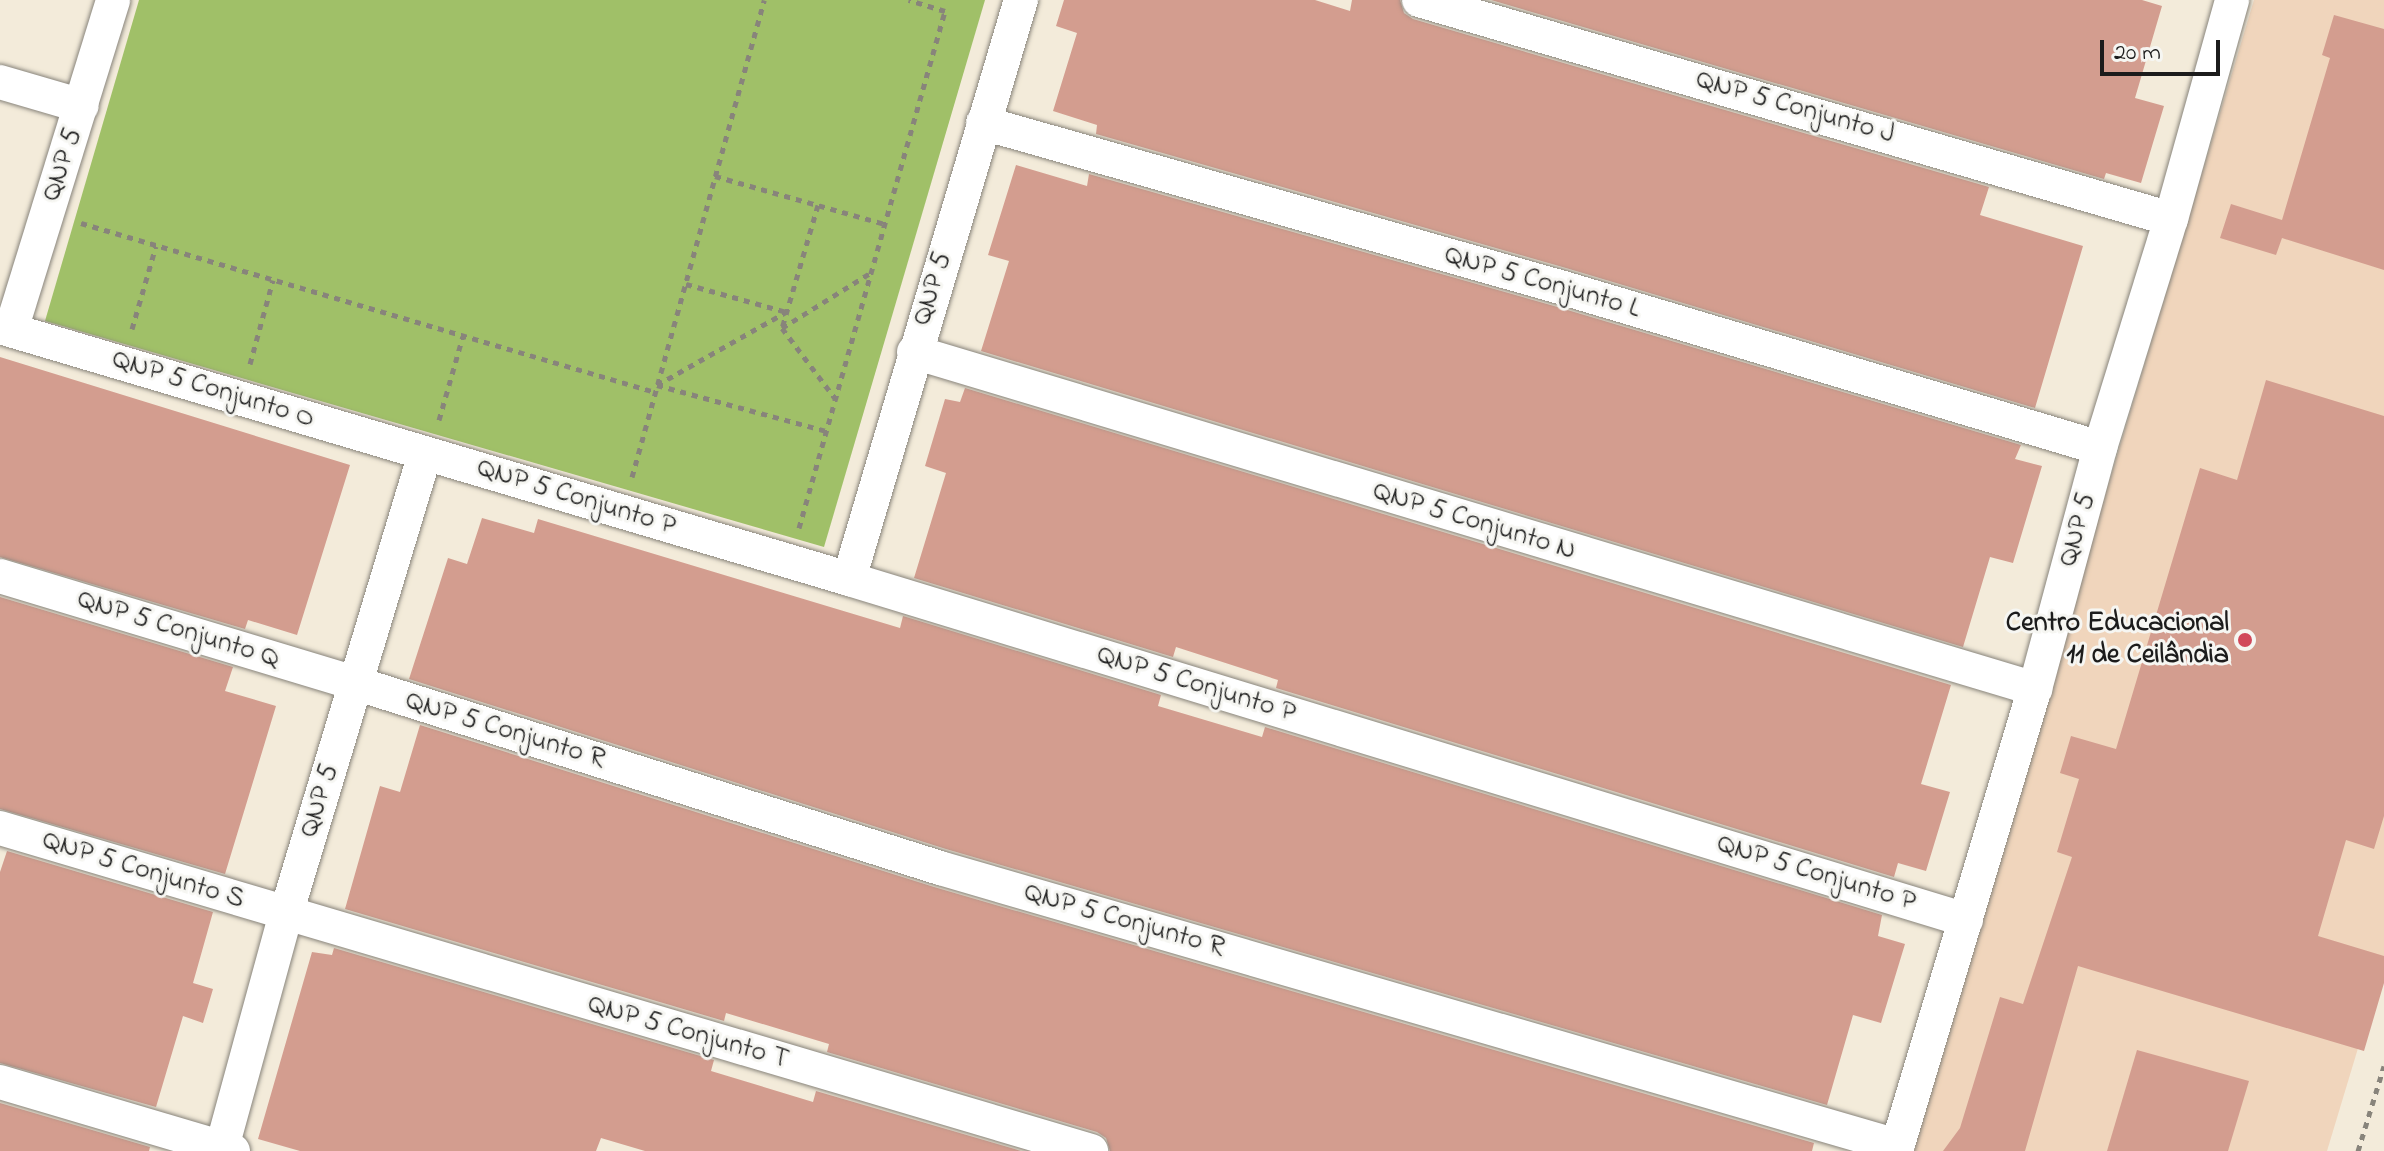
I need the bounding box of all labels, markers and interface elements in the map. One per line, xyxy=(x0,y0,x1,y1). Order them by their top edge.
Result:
scale bar xyxy=(2104,24,2224,74)
text: 20 m xyxy=(2114,36,2161,71)
street label: QNP 5 Conjunto J xyxy=(1692,64,1898,152)
street label: QNP 5 xyxy=(36,124,90,206)
street label: QNP 5 Conjunto L xyxy=(1440,239,1644,327)
street label: QNP 5 xyxy=(906,248,960,330)
street label: QNP 5 Conjunto O xyxy=(108,343,318,437)
street label: QNP 5 Conjunto P xyxy=(473,452,679,544)
street label: QNP 5 Conjunto N xyxy=(1368,475,1580,569)
street label: QNP 5 xyxy=(2052,490,2104,570)
street label: QNP 5 Conjunto Q xyxy=(73,583,283,677)
place label: Centro Educacional 11 de Ceilândia xyxy=(2006,607,2229,673)
marker: Centro Educacional 11 de Ceilândia xyxy=(2236,631,2254,649)
street label: QNP 5 Conjunto P xyxy=(1093,639,1299,731)
street label: QNP 5 Conjunto R xyxy=(401,685,609,777)
street label: QNP 5 xyxy=(293,760,347,842)
street label: QNP 5 Conjunto S xyxy=(38,824,248,918)
street label: QNP 5 Conjunto P xyxy=(1713,828,1919,920)
street label: QNP 5 Conjunto R xyxy=(1020,876,1228,966)
street label: QNP 5 Conjunto T xyxy=(584,988,792,1078)

